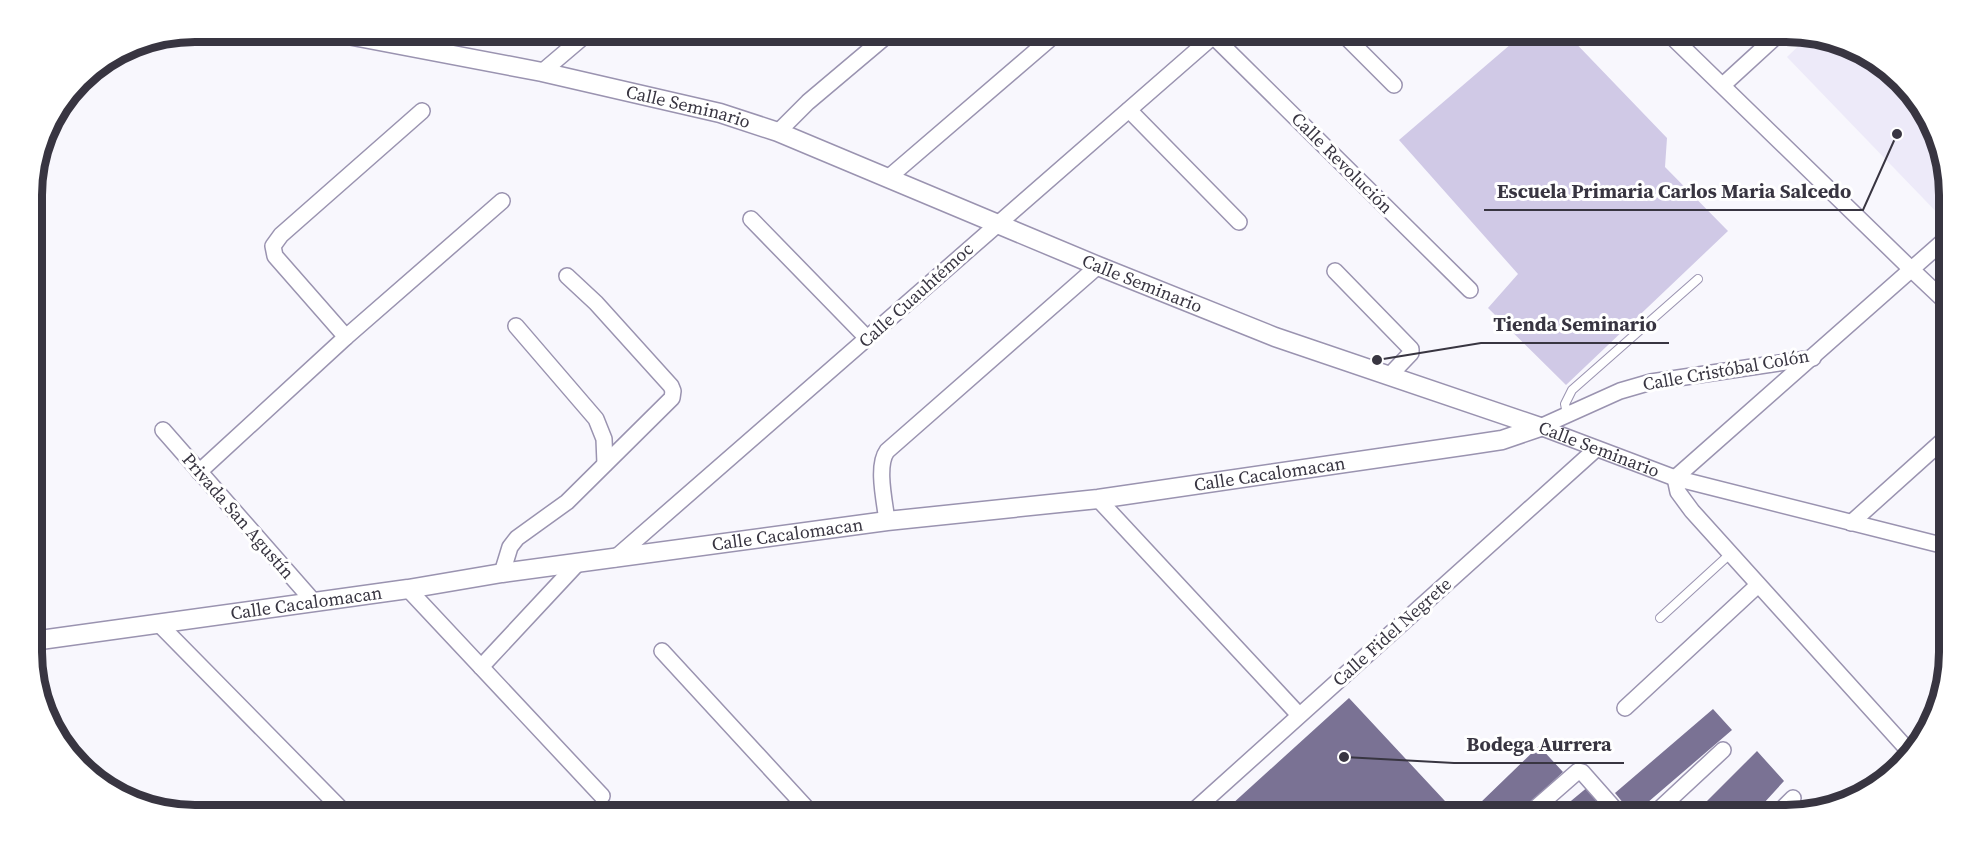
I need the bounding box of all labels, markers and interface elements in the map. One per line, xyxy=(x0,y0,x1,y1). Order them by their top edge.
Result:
street label: Calle Seminario xyxy=(624,79,754,134)
street label: Calle Revolución xyxy=(1286,106,1399,219)
callout: Escuela Primaria Carlos Maria Salcedo xyxy=(1484,172,1863,210)
text: Escuela Primaria Carlos Maria Salcedo xyxy=(1497,177,1851,205)
street label: Calle Cuauhtémoc xyxy=(853,236,979,353)
street label: Calle Seminario xyxy=(1078,248,1206,319)
callout: Tienda Seminario xyxy=(1481,305,1669,343)
text: Tienda Seminario xyxy=(1493,310,1657,338)
street label: Calle Cristóbal Colón xyxy=(1641,343,1811,396)
street label: Calle Seminario xyxy=(1535,415,1663,483)
street label: Privada San Agustín xyxy=(177,447,300,584)
street label: Calle Cacalomacan xyxy=(1192,450,1347,497)
street label: Calle Cacalomacan xyxy=(710,511,865,557)
street label: Calle Fidel Negrete xyxy=(1327,571,1457,692)
street label: Calle Cacalomacan xyxy=(229,580,384,625)
callout: Bodega Aurrera xyxy=(1454,725,1624,763)
text: Bodega Aurrera xyxy=(1466,730,1612,758)

